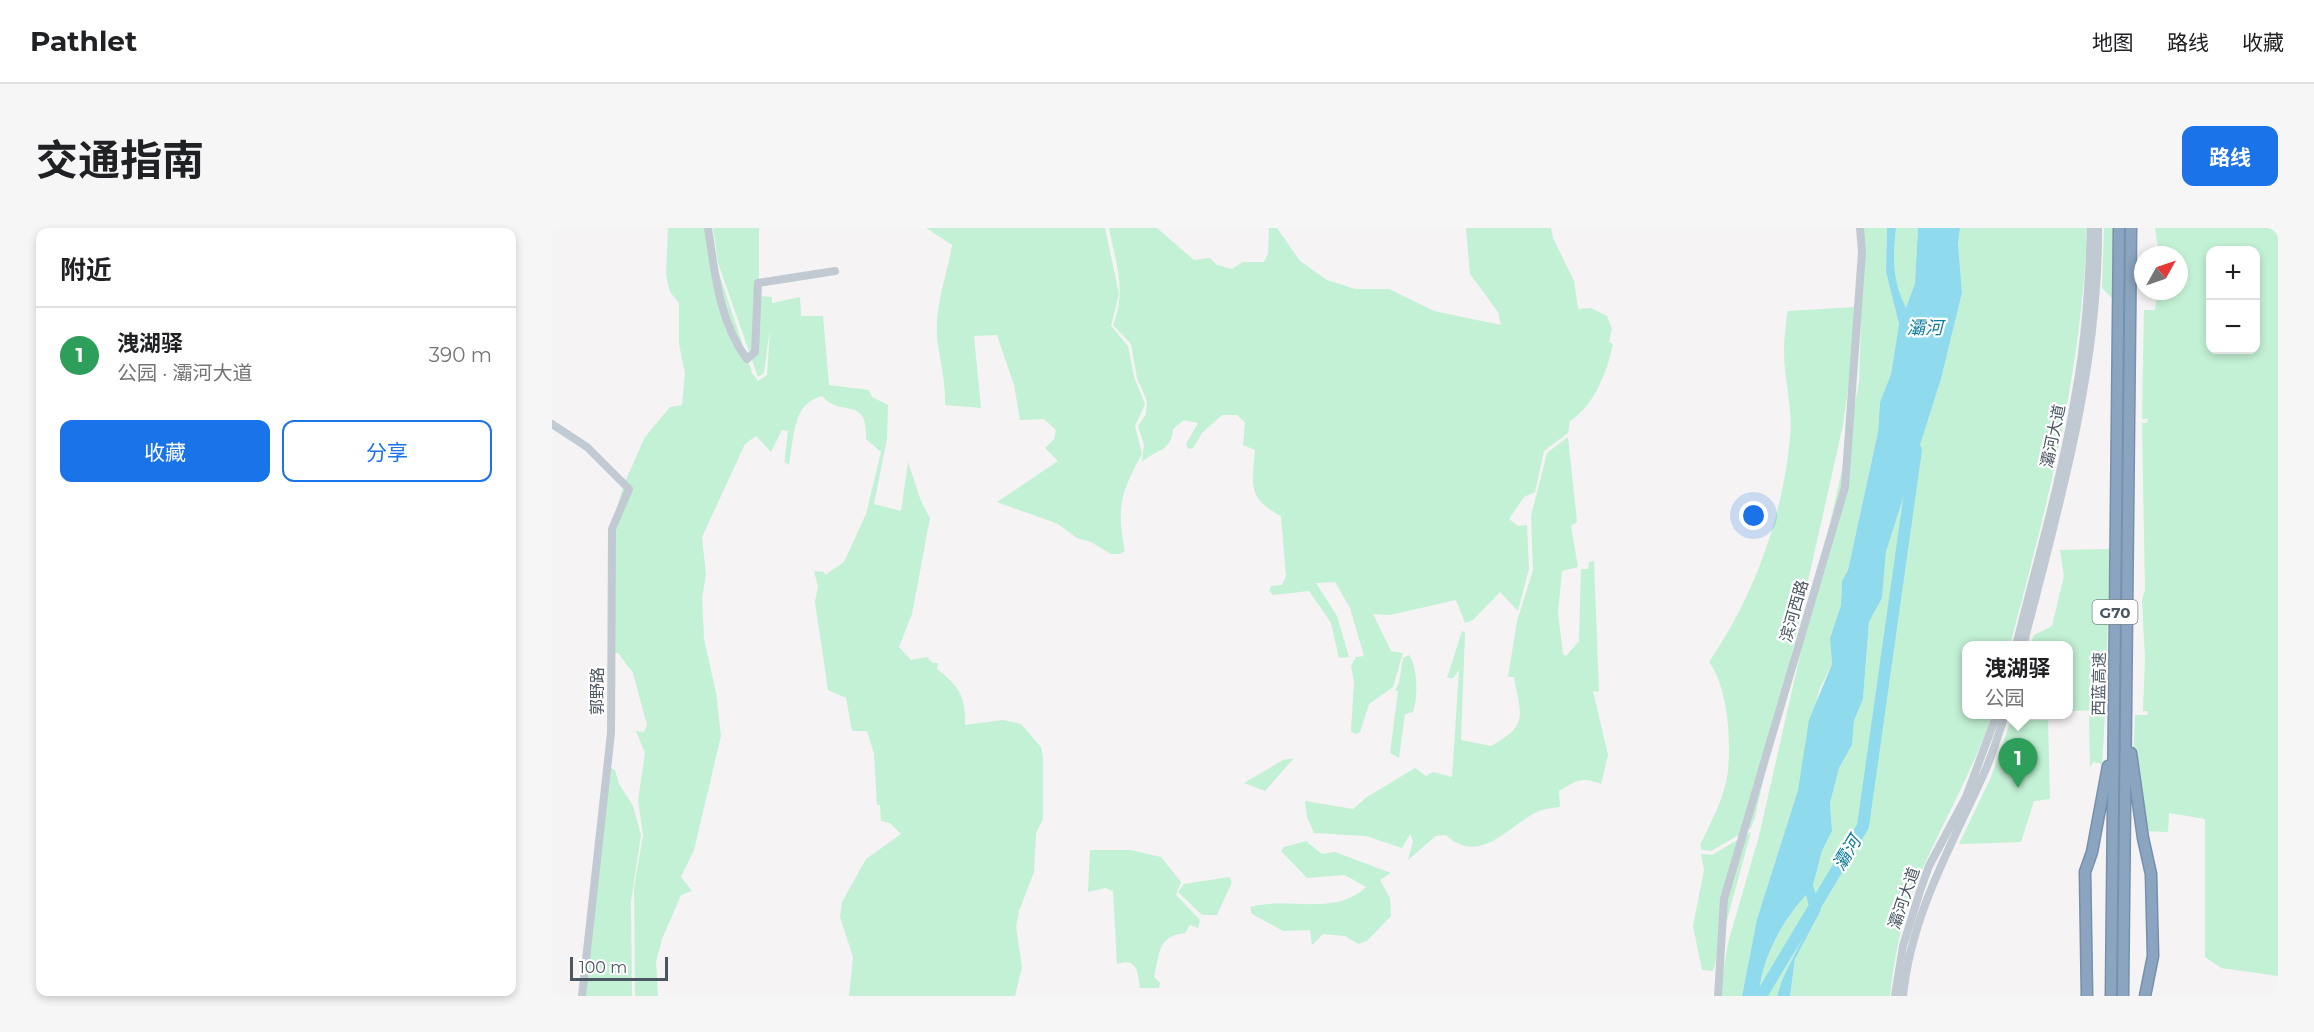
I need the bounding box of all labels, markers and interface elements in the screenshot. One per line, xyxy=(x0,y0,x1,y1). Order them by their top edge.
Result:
text: Pathlet xyxy=(30,24,137,58)
text: 地图 xyxy=(2092,30,2134,55)
text: 路线 xyxy=(2167,30,2209,55)
text: 收藏 xyxy=(2242,30,2284,55)
button: 路线 xyxy=(2182,126,2278,186)
text: 交通指南 xyxy=(36,134,204,186)
north arrow xyxy=(2134,246,2188,300)
map controls xyxy=(2206,246,2260,354)
button: + xyxy=(2206,246,2260,300)
text: 附近 xyxy=(60,254,112,286)
button: − xyxy=(2206,300,2260,354)
water label: 灞河 xyxy=(1907,317,1946,339)
text: 洩湖驿 xyxy=(117,330,183,357)
text: 1 xyxy=(76,343,83,367)
text: 390 m xyxy=(429,343,492,367)
text: 公园 · 灞河大道 xyxy=(117,361,253,385)
street label: 灞河大道 xyxy=(2037,403,2069,469)
button: 收藏 xyxy=(60,420,270,482)
button: 分享 xyxy=(282,420,492,482)
your location xyxy=(1739,501,1768,530)
street label: 滨河西路 xyxy=(1776,578,1812,644)
road number: G70 xyxy=(2092,600,2138,624)
popup xyxy=(1962,641,2073,719)
street label: 西蓝高速 xyxy=(2089,652,2109,716)
text: 洩湖驿 xyxy=(1984,655,2051,682)
street label: 郭野路 xyxy=(588,667,607,715)
text: 公园 xyxy=(1984,686,2024,710)
pin: 1 xyxy=(1998,738,2038,788)
water label: 灞河 xyxy=(1828,829,1867,874)
street label: 灞河大道 xyxy=(1885,865,1923,931)
scale bar xyxy=(570,954,668,982)
text: 100 m xyxy=(579,958,627,977)

